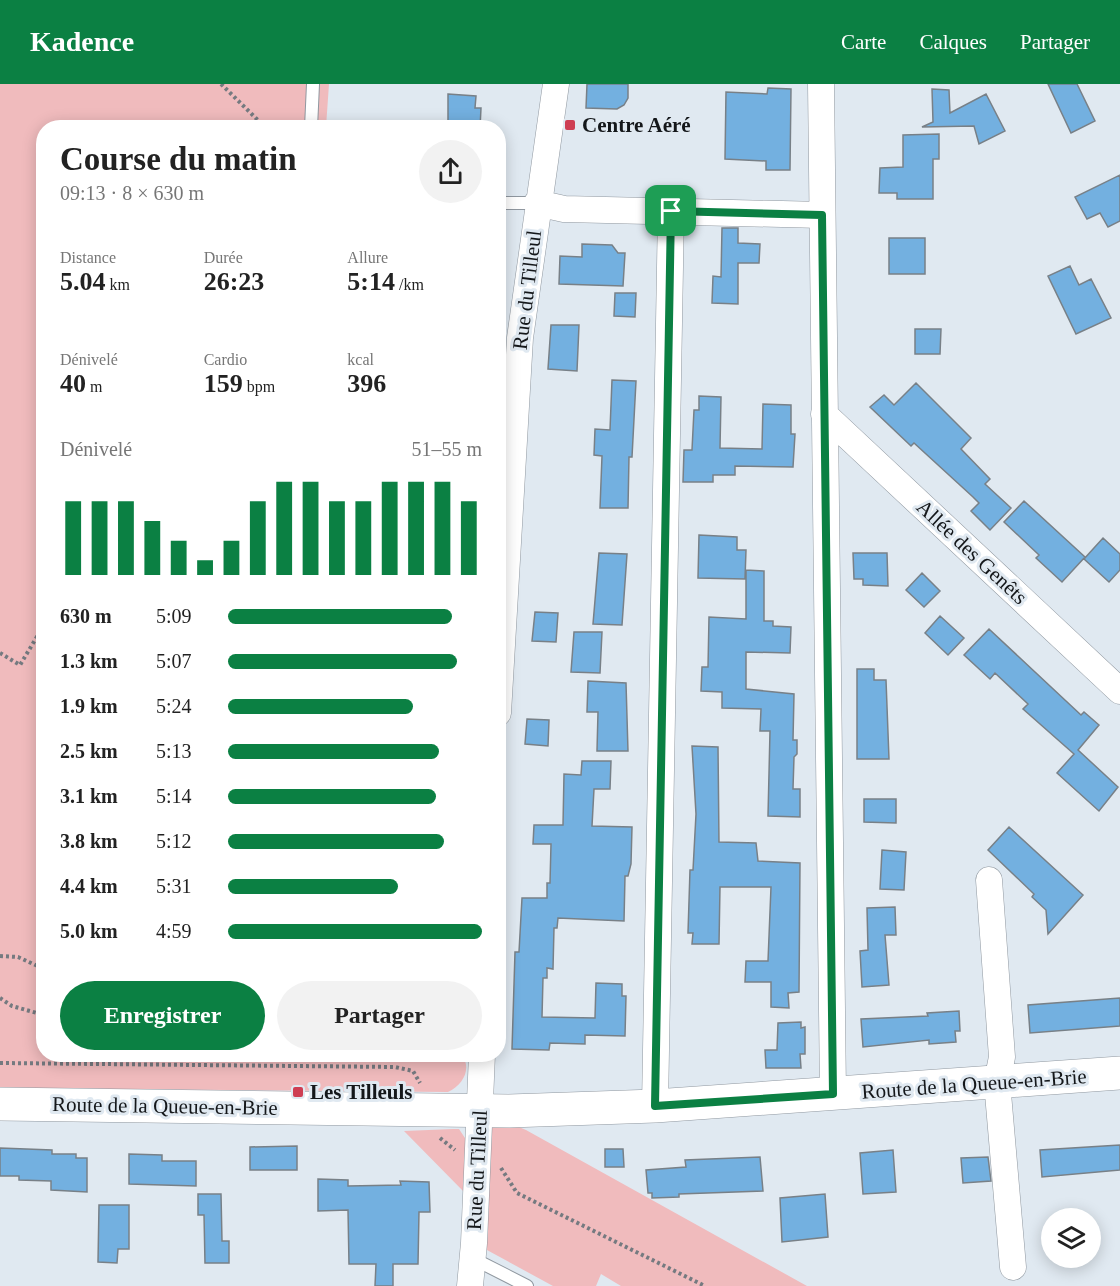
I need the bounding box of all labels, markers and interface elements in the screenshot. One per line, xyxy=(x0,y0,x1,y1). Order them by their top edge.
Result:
text: Kadence xyxy=(30,26,134,57)
text: Carte xyxy=(841,30,886,54)
text: Calques xyxy=(919,30,987,54)
text: Partager xyxy=(1020,30,1090,54)
place label: Centre Aéré xyxy=(582,113,691,137)
marker: Centre Aéré xyxy=(563,118,577,132)
button: share xyxy=(419,140,482,203)
text: Course du matin xyxy=(60,141,297,177)
text: 09:13 · 8 × 630 m xyxy=(60,182,204,204)
pin xyxy=(645,185,696,236)
icon: arrive xyxy=(654,194,687,227)
street label: Rue du Tilleul xyxy=(508,229,546,351)
text: Distance xyxy=(60,249,116,266)
text: Durée xyxy=(204,249,243,266)
text: Allure xyxy=(347,249,388,266)
text: 5.04 xyxy=(60,267,106,296)
text: 26:23 xyxy=(204,267,264,296)
text: 5:14 xyxy=(347,267,395,296)
text: km xyxy=(106,276,130,293)
text: /km xyxy=(395,276,424,293)
text: Dénivelé xyxy=(60,351,118,368)
text: Cardio xyxy=(204,351,247,368)
text: kcal xyxy=(347,351,374,368)
text: 40 xyxy=(60,369,86,398)
text: 159 xyxy=(204,369,243,398)
text: 396 xyxy=(347,369,386,398)
text: m xyxy=(86,378,102,395)
text: bpm xyxy=(243,378,275,395)
text: Dénivelé xyxy=(60,438,132,460)
text: 51–55 m xyxy=(411,438,482,460)
street label: Allée des Genêts xyxy=(912,495,1032,609)
text: 630 m xyxy=(60,605,112,627)
text: 5:09 xyxy=(156,605,192,627)
text: 1.3 km xyxy=(60,650,118,672)
text: 5:07 xyxy=(156,650,192,672)
text: 1.9 km xyxy=(60,695,118,717)
text: 5:24 xyxy=(156,695,192,717)
text: 2.5 km xyxy=(60,740,118,762)
text: 5:13 xyxy=(156,740,192,762)
text: 3.1 km xyxy=(60,785,118,807)
text: 5:14 xyxy=(156,785,192,807)
text: 3.8 km xyxy=(60,830,118,852)
text: 5:12 xyxy=(156,830,192,852)
text: 4.4 km xyxy=(60,875,118,897)
text: 5:31 xyxy=(156,875,192,897)
text: 5.0 km xyxy=(60,920,118,942)
text: 4:59 xyxy=(156,920,192,942)
button: Enregistrer xyxy=(60,981,265,1050)
button: Partager xyxy=(277,981,482,1050)
street label: Route de la Queue-en-Brie xyxy=(861,1064,1087,1104)
place label: Les Tilleuls xyxy=(310,1080,413,1104)
marker: Les Tilleuls xyxy=(291,1085,305,1099)
street label: Route de la Queue-en-Brie xyxy=(52,1092,278,1120)
street label: Rue du Tilleul xyxy=(462,1109,492,1231)
map controls xyxy=(1041,1208,1101,1268)
button: layers xyxy=(1041,1208,1101,1268)

